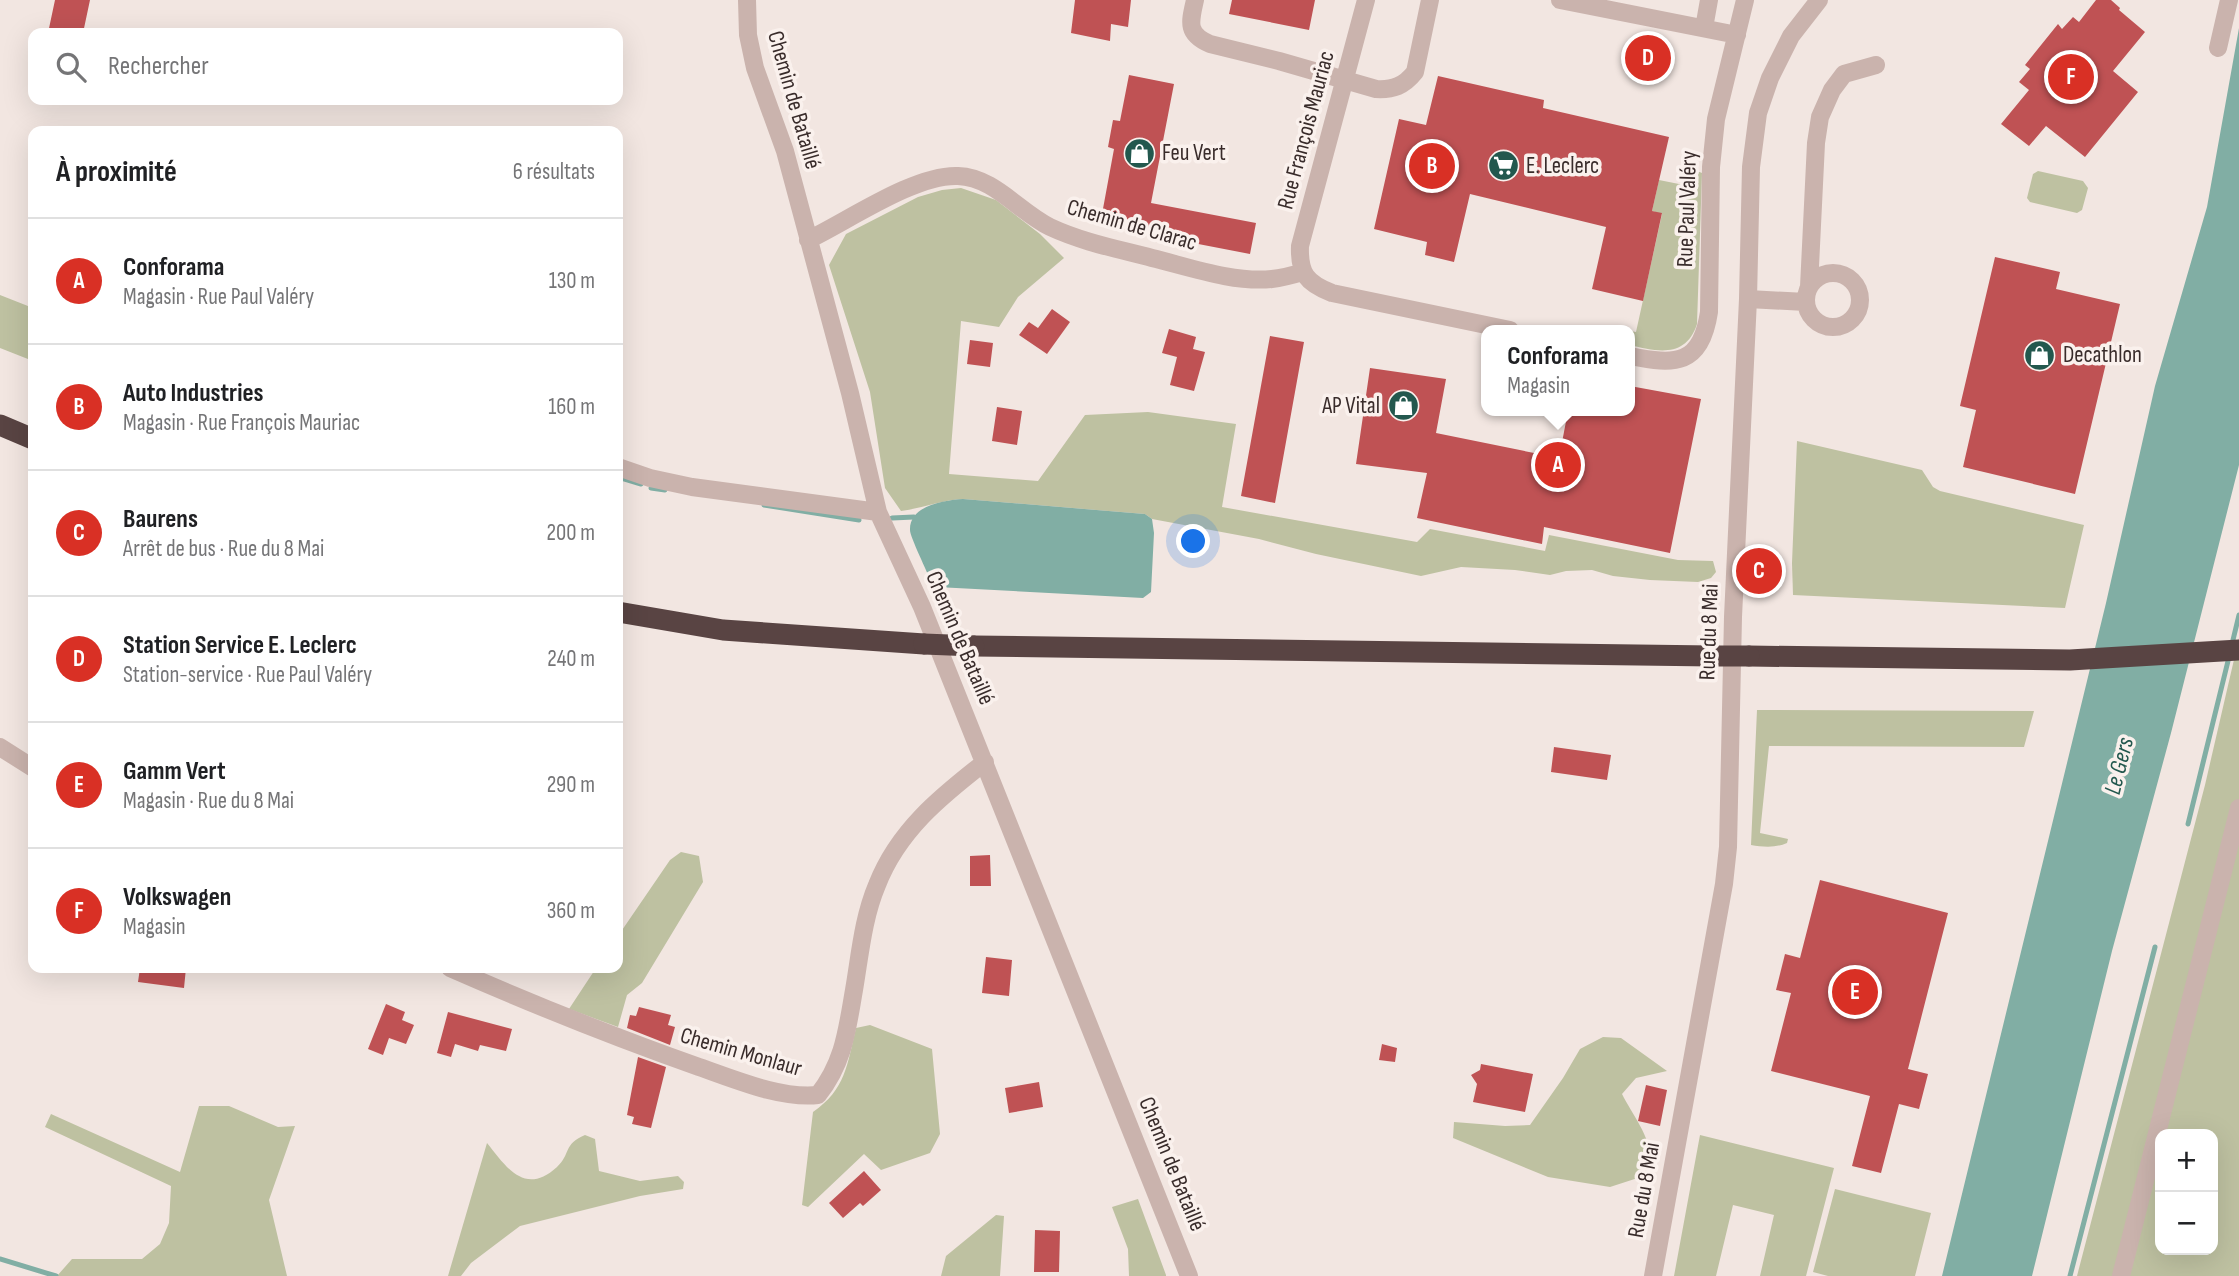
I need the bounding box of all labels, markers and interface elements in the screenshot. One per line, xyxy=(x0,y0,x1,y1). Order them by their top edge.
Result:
search box xyxy=(28,28,623,105)
street label: Chemin de Bataillé xyxy=(761,28,827,172)
pin: D xyxy=(1625,32,1671,84)
icon: search xyxy=(52,48,90,86)
street label: Rue François Mauriac xyxy=(1271,48,1341,212)
text: Rechercher xyxy=(108,51,209,82)
pin: F xyxy=(2048,51,2094,103)
shop icon: Feu Vert xyxy=(1122,136,1156,170)
place label: Feu Vert xyxy=(1162,139,1226,167)
pin: B xyxy=(1409,140,1455,192)
supermarket icon: E. Leclerc xyxy=(1486,149,1520,183)
street label: Rue Paul Valéry xyxy=(1671,150,1703,268)
place label: E. Leclerc xyxy=(1526,152,1599,180)
text: À proximité xyxy=(56,154,177,190)
text: 6 résultats xyxy=(513,158,595,186)
street label: Chemin de Clarac xyxy=(1064,193,1200,257)
text: Conforama xyxy=(123,252,224,283)
text: A xyxy=(74,267,84,295)
text: 130 m xyxy=(549,267,595,295)
text: Magasin · Rue Paul Valéry xyxy=(123,283,314,311)
popup xyxy=(1481,325,1635,416)
shop icon: Decathlon xyxy=(2023,338,2057,372)
text: Conforama xyxy=(1507,341,1609,372)
place label: Decathlon xyxy=(2063,341,2142,369)
text: Magasin xyxy=(1507,372,1570,400)
text: Auto Industries xyxy=(123,378,264,409)
shop icon: AP Vital xyxy=(1386,389,1420,423)
place label: AP Vital xyxy=(1321,392,1380,420)
text: B xyxy=(74,393,84,421)
text: 160 m xyxy=(548,393,595,421)
text: Magasin · Rue François Mauriac xyxy=(123,409,360,437)
pin: A xyxy=(1535,439,1581,491)
text: Baurens xyxy=(123,504,198,535)
text: C xyxy=(73,519,85,547)
text: 200 m xyxy=(547,519,595,547)
your location xyxy=(1176,524,1210,558)
text: Arrêt de bus · Rue du 8 Mai xyxy=(123,535,324,563)
pin: C xyxy=(1736,545,1782,597)
street label: Chemin de Bataillé xyxy=(919,567,1001,709)
street label: Rue du 8 Mai xyxy=(1693,583,1725,681)
text: Station Service E. Leclerc xyxy=(123,630,357,661)
text: D xyxy=(73,645,85,673)
text: 240 m xyxy=(547,645,595,673)
text: Station-service · Rue Paul Valéry xyxy=(123,661,372,689)
water label: Le Gers xyxy=(2098,734,2140,798)
text: Gamm Vert xyxy=(123,756,226,787)
text: E xyxy=(74,771,84,799)
text: 290 m xyxy=(547,771,595,799)
text: Magasin · Rue du 8 Mai xyxy=(123,787,294,815)
text: Volkswagen xyxy=(123,882,231,913)
text: F xyxy=(74,897,84,925)
text: 360 m xyxy=(547,897,595,925)
text: Magasin xyxy=(123,913,186,941)
pin: E xyxy=(1832,966,1878,1018)
street label: Chemin Monlaur xyxy=(677,1021,805,1083)
street label: Chemin de Bataillé xyxy=(1132,1093,1212,1235)
map controls xyxy=(2155,1129,2218,1255)
button: + xyxy=(2155,1129,2218,1192)
street label: Rue du 8 Mai xyxy=(1622,1140,1666,1240)
button: − xyxy=(2155,1192,2218,1255)

